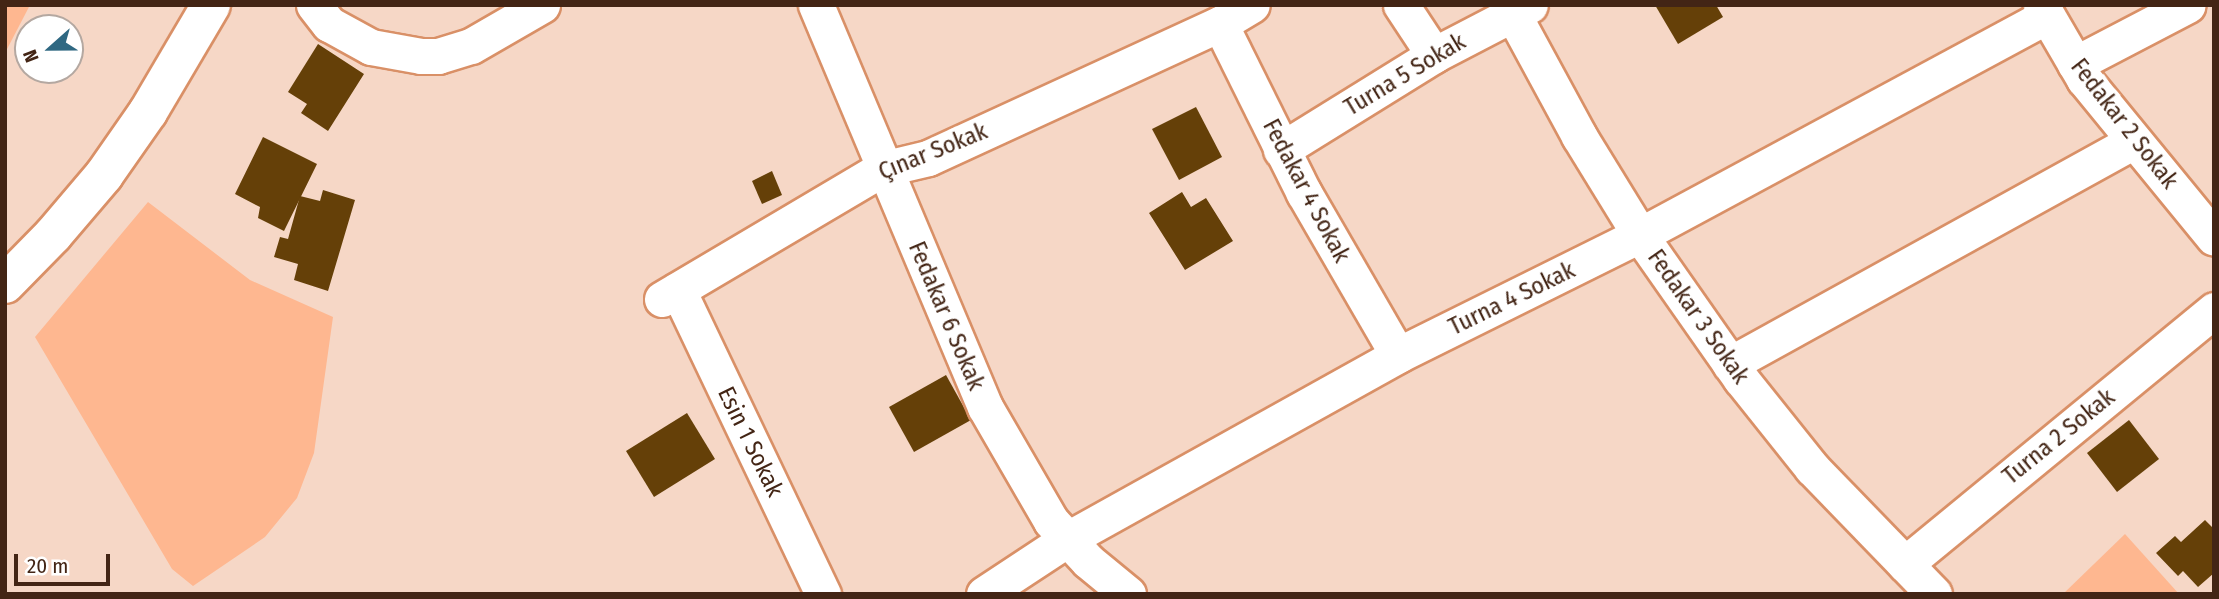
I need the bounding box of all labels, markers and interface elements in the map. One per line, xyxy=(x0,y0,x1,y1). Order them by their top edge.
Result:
north arrow xyxy=(14,14,84,84)
street label: Turna 5 Sokak xyxy=(1339,28,1471,122)
text: N xyxy=(18,47,44,65)
street label: Fedakar 2 Sokak xyxy=(2064,53,2184,195)
street label: Fedakar 4 Sokak xyxy=(1256,114,1356,268)
street label: Çınar Sokak xyxy=(874,117,992,187)
street label: Fedakar 6 Sokak xyxy=(902,237,990,395)
street label: Fedakar 3 Sokak xyxy=(1641,244,1755,390)
street label: Turna 4 Sokak xyxy=(1444,256,1580,342)
street label: Esin 1 Sokak xyxy=(711,382,789,502)
street label: Turna 2 Sokak xyxy=(1997,383,2121,491)
scale bar xyxy=(18,540,114,584)
text: 20 m xyxy=(27,553,68,579)

